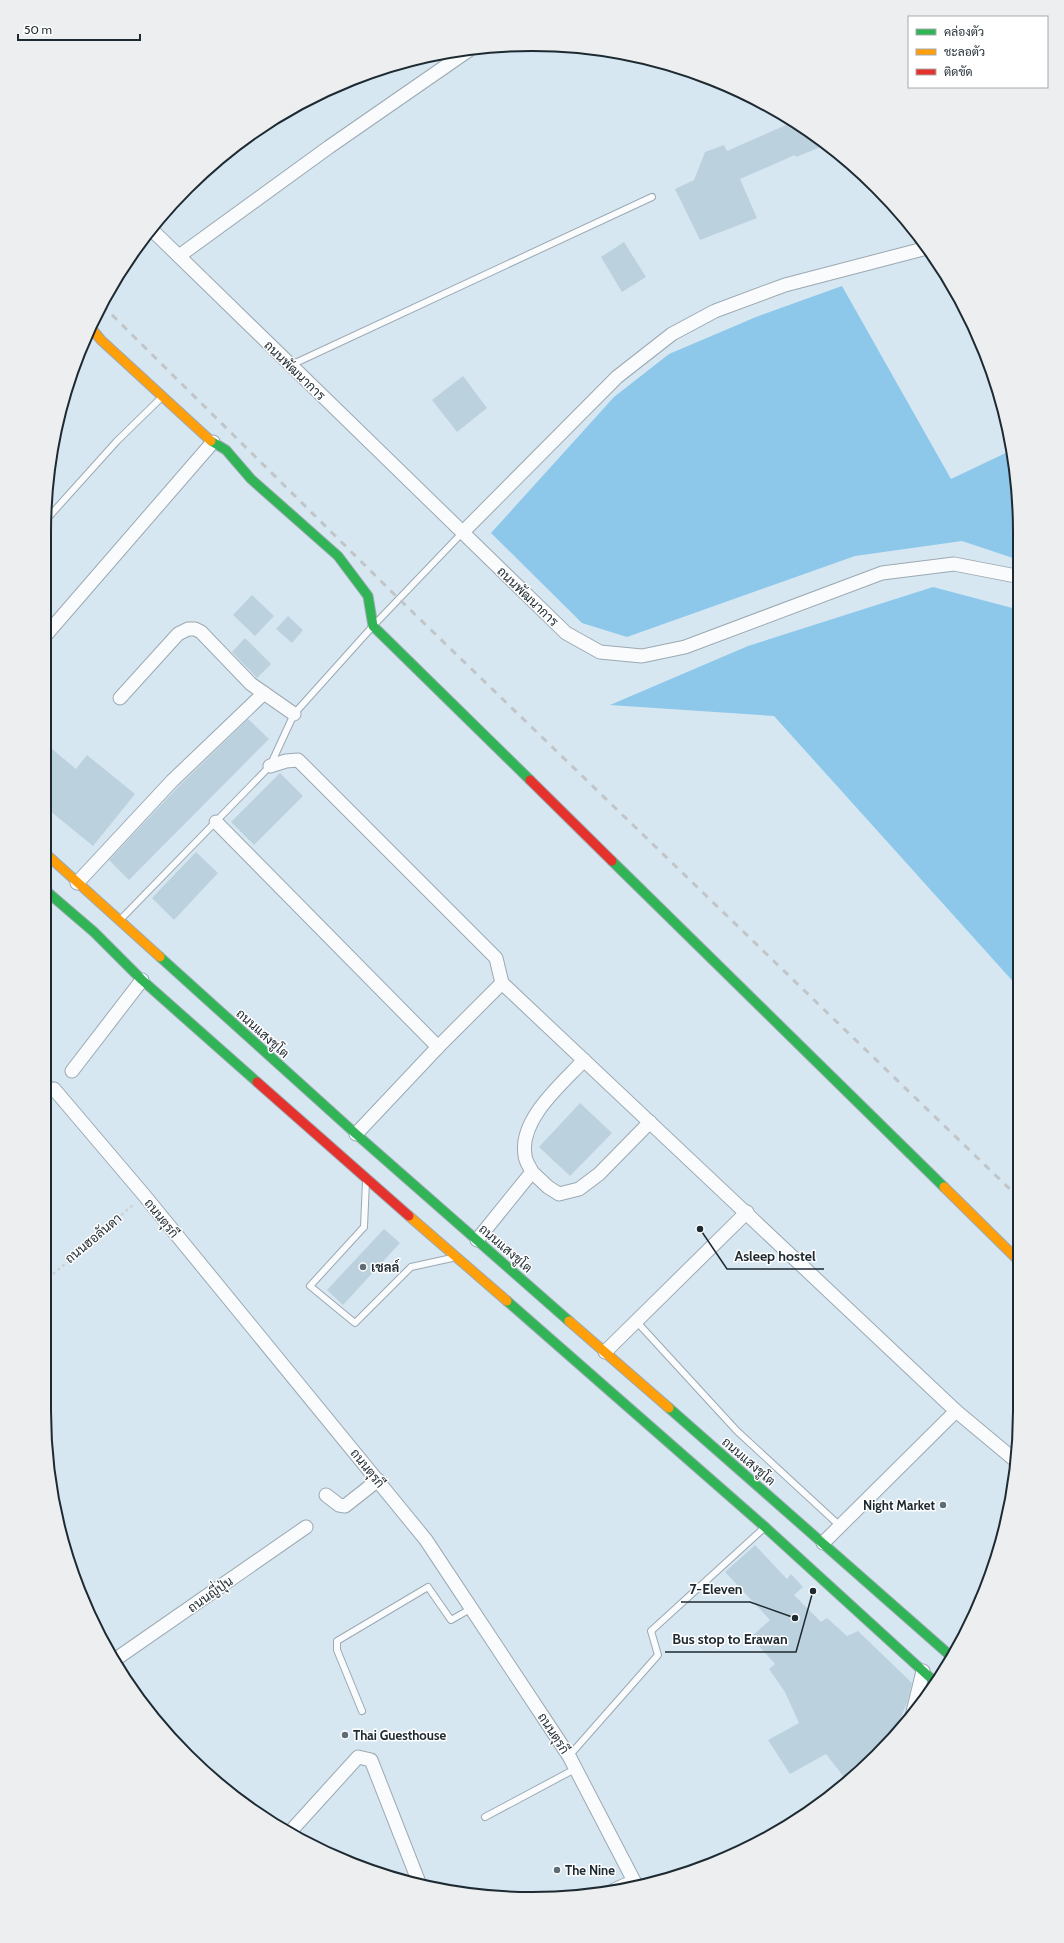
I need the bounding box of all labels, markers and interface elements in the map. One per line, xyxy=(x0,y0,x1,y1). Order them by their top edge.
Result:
scale bar xyxy=(18,16,140,42)
legend xyxy=(908,16,1048,88)
text: 50 m xyxy=(24,22,52,37)
text: คล่องตัว xyxy=(944,24,984,39)
text: ชะลอตัว xyxy=(944,44,985,59)
text: ติดขัด xyxy=(944,64,973,79)
street label: ถนนพัฒนาการ xyxy=(261,337,329,403)
street label: ถนนพัฒนาการ xyxy=(494,563,562,629)
street label: ถนนแสงชูโต xyxy=(232,1005,293,1062)
street label: ถนนตุรกี xyxy=(140,1195,183,1242)
street label: ถนนฮอลันดา xyxy=(61,1210,125,1266)
street label: ถนนแสงชูโต xyxy=(475,1220,536,1277)
callout: Asleep hostel xyxy=(727,1243,824,1269)
text: Asleep hostel xyxy=(734,1247,816,1265)
place label: เชลล์ xyxy=(371,1258,400,1275)
marker: เชลล์ xyxy=(358,1262,368,1272)
street label: ถนนแสงชูโต xyxy=(718,1433,779,1490)
street label: ถนนตุรกี xyxy=(346,1445,389,1492)
place label: Night Market xyxy=(863,1497,936,1513)
marker: Night Market xyxy=(938,1500,948,1510)
street label: ถนนญี่ปุ่น xyxy=(182,1569,237,1617)
callout: 7-Eleven xyxy=(681,1576,750,1602)
text: 7-Eleven xyxy=(689,1580,743,1598)
callout: Bus stop to Erawan xyxy=(665,1626,796,1652)
text: Bus stop to Erawan xyxy=(672,1630,788,1648)
street label: ถนนตุรกี xyxy=(533,1709,574,1758)
place label: Thai Guesthouse xyxy=(353,1727,446,1743)
marker: Thai Guesthouse xyxy=(340,1730,350,1740)
place label: The Nine xyxy=(565,1862,615,1878)
marker: The Nine xyxy=(552,1865,562,1875)

